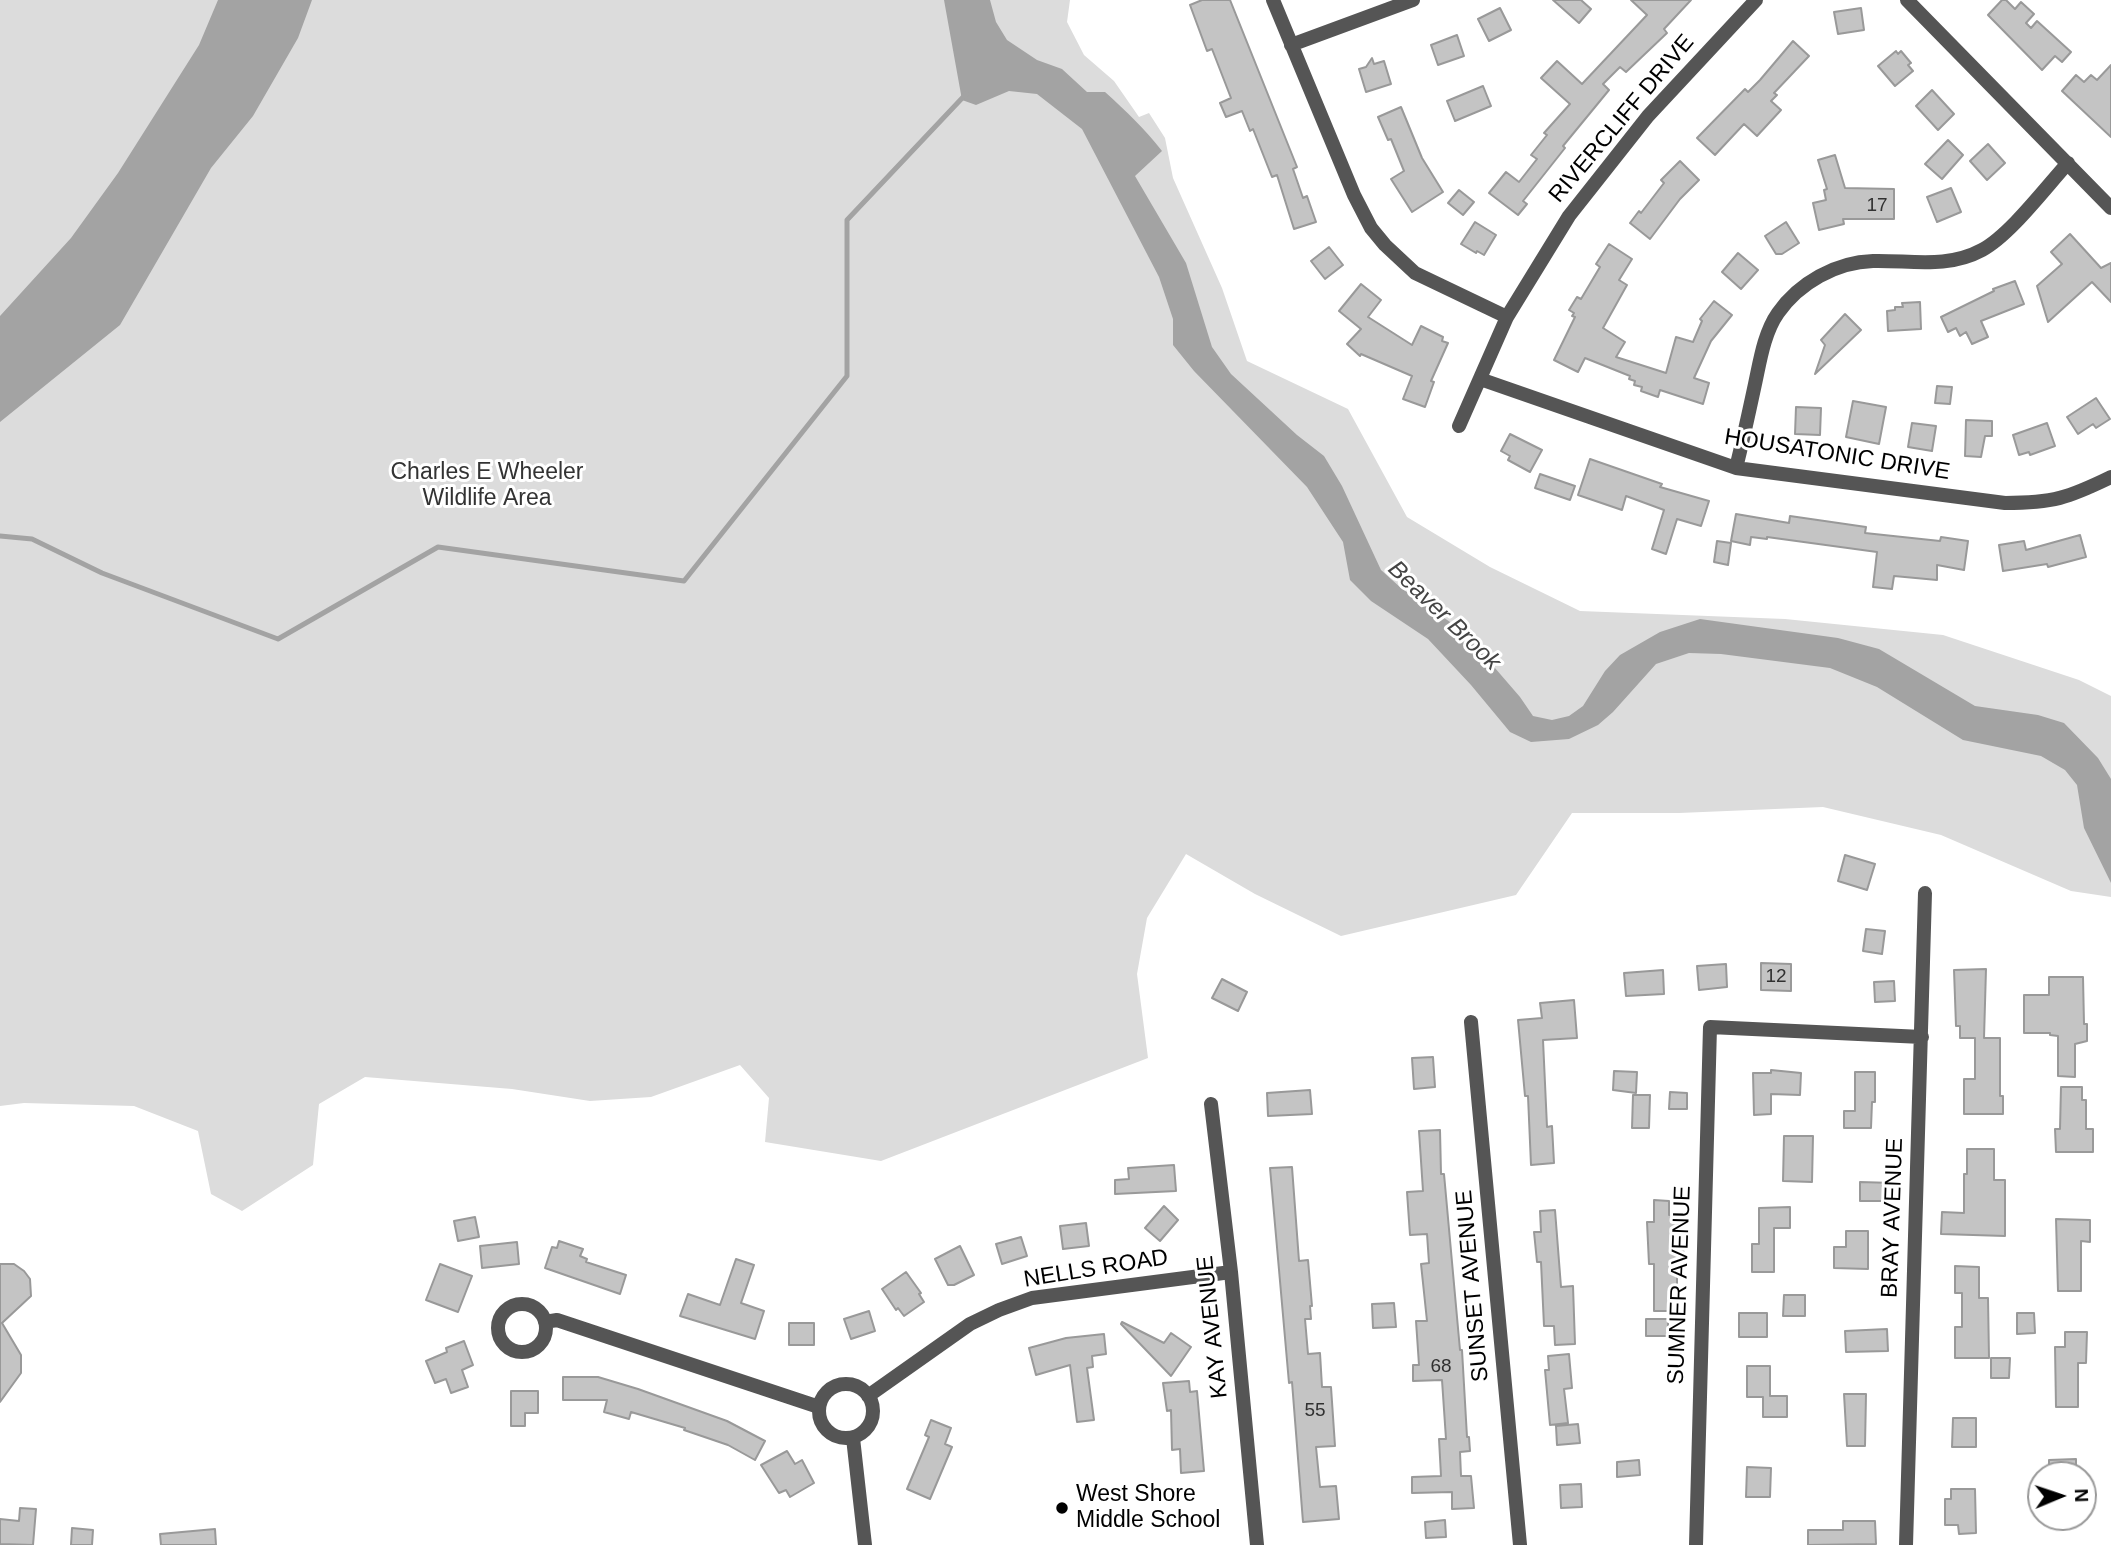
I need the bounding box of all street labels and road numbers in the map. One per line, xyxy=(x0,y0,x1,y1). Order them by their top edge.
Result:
street label: RIVERCLIFF DRIVE xyxy=(1544,29,1700,209)
street label: HOUSATONIC DRIVE xyxy=(1722,424,1952,486)
street label: BRAY AVENUE xyxy=(1876,1137,1910,1299)
street label: SUMNER AVENUE xyxy=(1663,1185,1697,1385)
street label: SUNSET AVENUE xyxy=(1451,1189,1495,1383)
street label: NELLS ROAD xyxy=(1022,1244,1170,1294)
street label: KAY AVENUE xyxy=(1192,1254,1234,1400)

